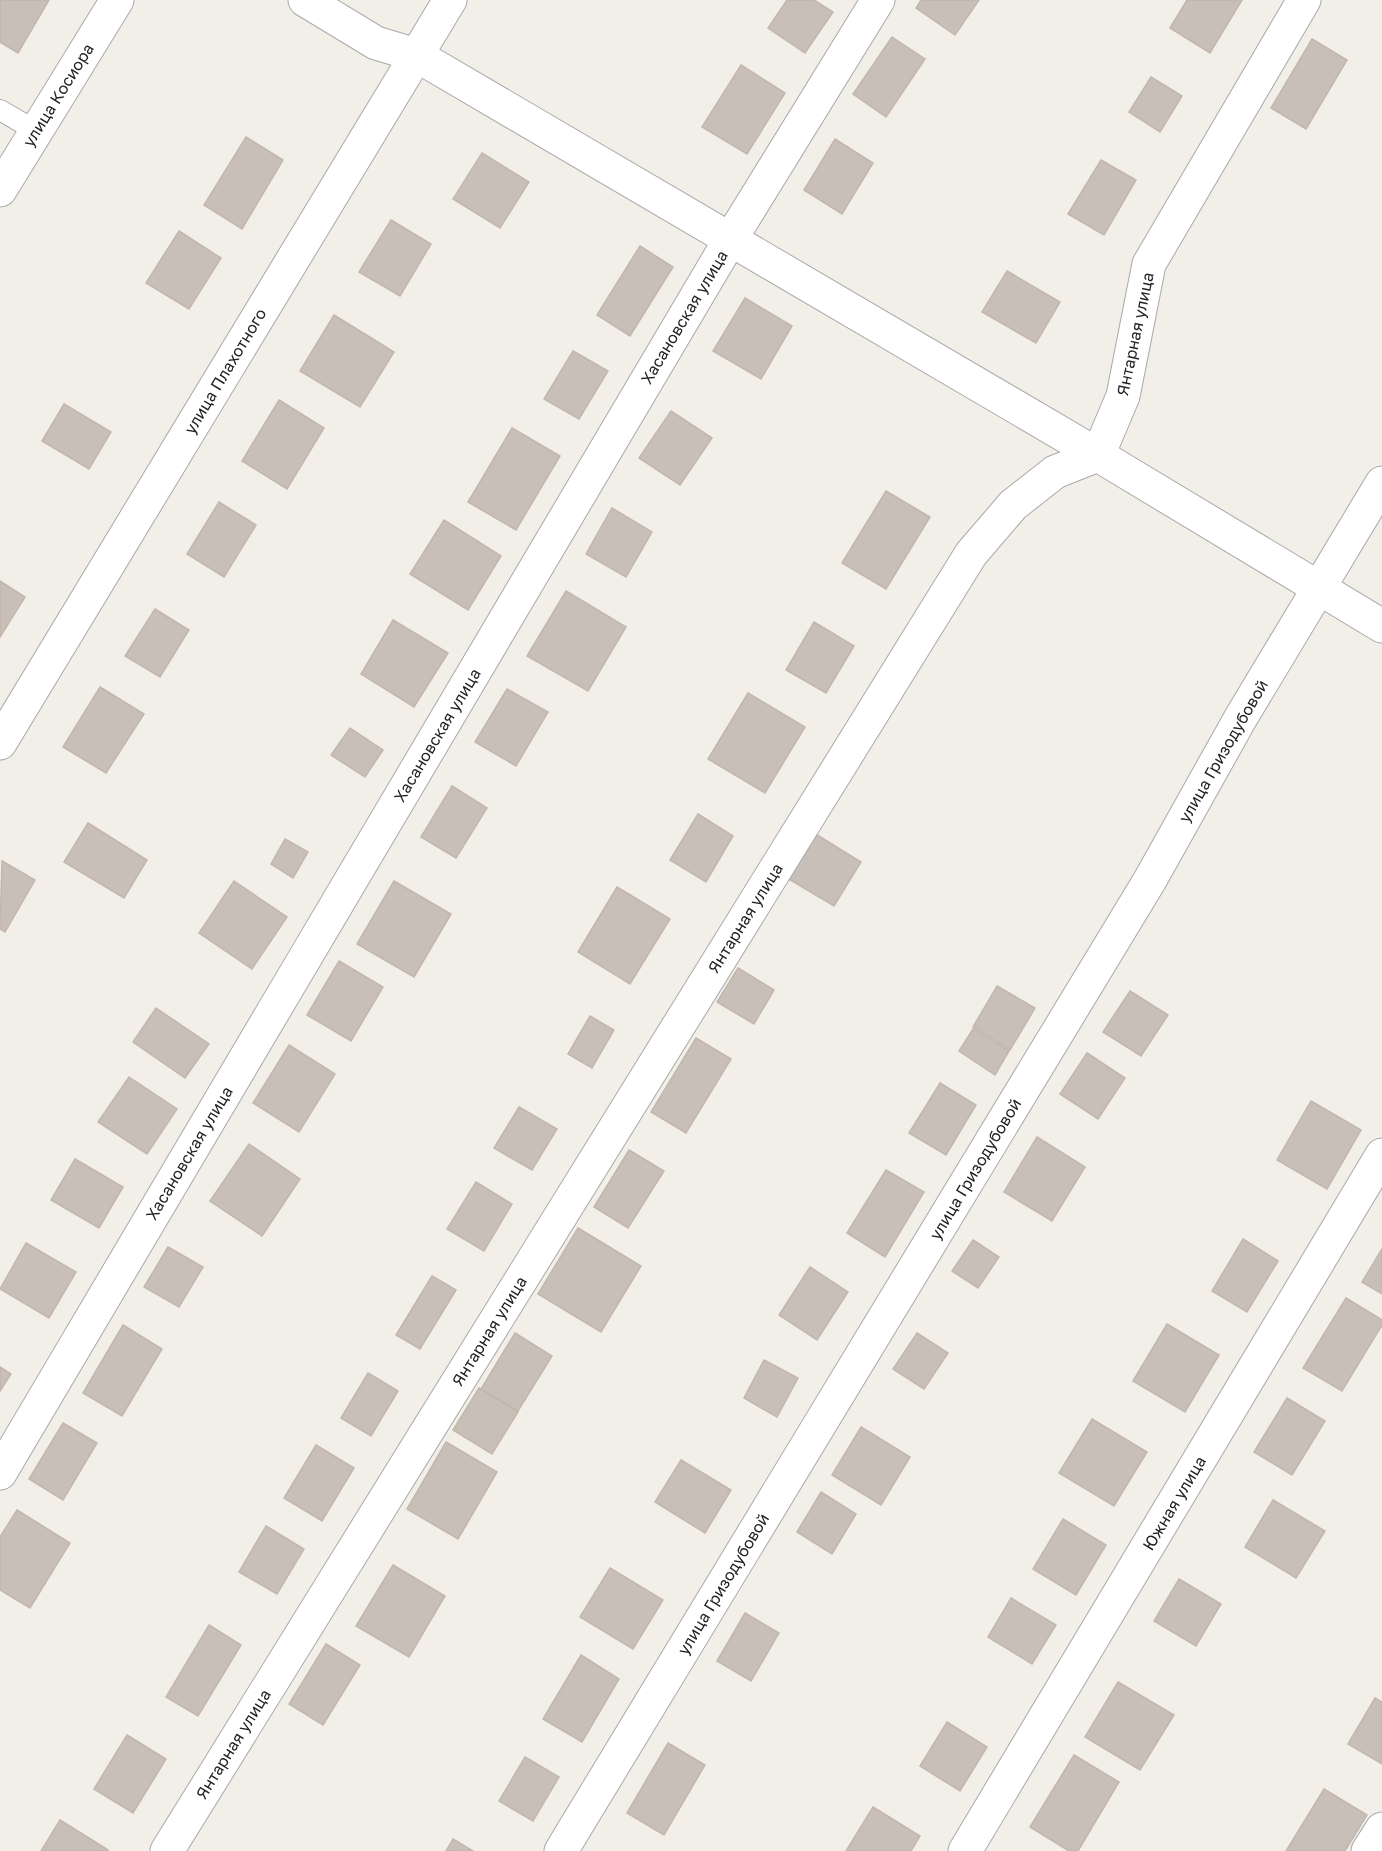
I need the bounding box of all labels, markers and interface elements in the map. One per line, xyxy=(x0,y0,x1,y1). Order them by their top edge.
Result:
street label: улица Косиора xyxy=(18,40,98,150)
street label: Хасановская улица xyxy=(636,247,732,387)
street label: Янтарная улица xyxy=(1112,270,1158,398)
street label: улица Плахотного xyxy=(180,304,270,438)
street label: Хасановская улица xyxy=(389,665,485,805)
street label: улица Гризодубовой xyxy=(1174,676,1272,826)
street label: Янтарная улица xyxy=(703,859,787,977)
street label: Хасановская улица xyxy=(141,1083,237,1223)
street label: улица Гризодубовой xyxy=(925,1095,1025,1243)
street label: Янтарная улица xyxy=(447,1272,531,1390)
street label: Южная улица xyxy=(1138,1452,1210,1554)
street label: улица Гризодубовой xyxy=(673,1510,773,1658)
street label: Янтарная улица xyxy=(191,1685,275,1803)

